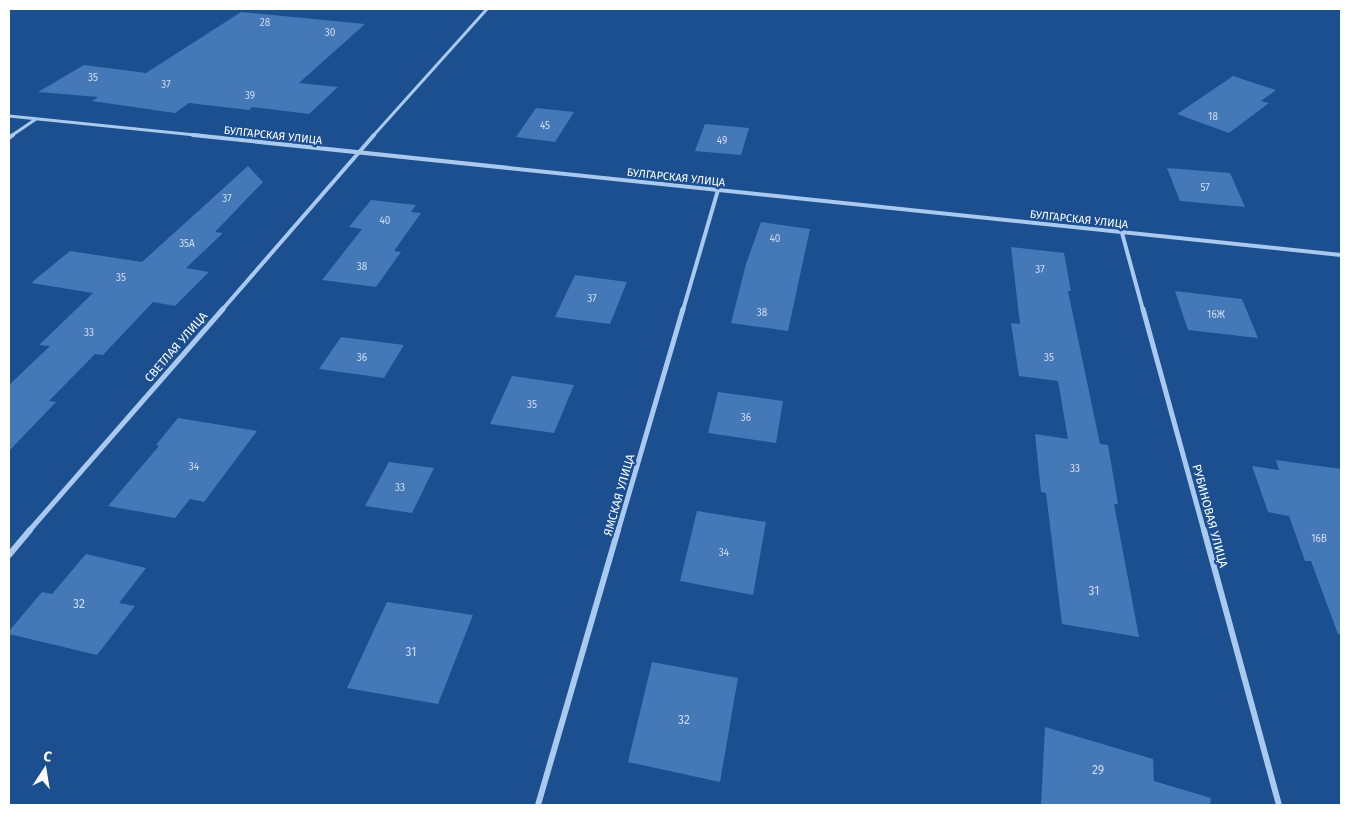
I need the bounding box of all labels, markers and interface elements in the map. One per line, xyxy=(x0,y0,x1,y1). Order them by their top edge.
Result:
house number: 28 xyxy=(260,17,271,29)
house number: 30 xyxy=(325,27,336,39)
house number: 35 xyxy=(88,72,98,84)
house number: 37 xyxy=(161,79,171,91)
house number: 39 xyxy=(245,90,255,102)
house number: 18 xyxy=(1208,111,1218,123)
house number: 45 xyxy=(540,120,550,132)
street label: БУЛГАРСКАЯ УЛИЦА xyxy=(223,124,323,147)
house number: 49 xyxy=(717,135,727,147)
street label: БУЛГАРСКАЯ УЛИЦА xyxy=(626,166,726,189)
house number: 57 xyxy=(1200,182,1210,194)
house number: 37 xyxy=(222,193,232,205)
street label: БУЛГАРСКАЯ УЛИЦА xyxy=(1029,208,1129,231)
house number: 40 xyxy=(380,215,391,227)
house number: 40 xyxy=(770,233,781,245)
house number: 35А xyxy=(179,238,195,250)
house number: 38 xyxy=(357,261,368,273)
house number: 37 xyxy=(1035,264,1045,276)
house number: 35 xyxy=(116,272,126,284)
house number: 37 xyxy=(587,293,597,305)
house number: 38 xyxy=(757,307,768,319)
street label: СВЕТЛАЯ УЛИЦА xyxy=(142,309,210,385)
house number: 16Ж xyxy=(1207,309,1226,321)
house number: 33 xyxy=(84,327,94,339)
house number: 36 xyxy=(357,352,367,364)
house number: 35 xyxy=(1044,352,1054,364)
house number: 35 xyxy=(527,399,537,411)
house number: 36 xyxy=(741,412,751,424)
street label: ЯМСКАЯ УЛИЦА xyxy=(601,452,637,538)
house number: 34 xyxy=(189,461,200,473)
house number: 33 xyxy=(1070,463,1080,475)
street label: РУБИНОВАЯ УЛИЦА xyxy=(1189,463,1231,569)
house number: 33 xyxy=(395,482,405,494)
house number: 16В xyxy=(1311,533,1327,545)
house number: 34 xyxy=(719,547,730,559)
house number: 31 xyxy=(1089,584,1099,598)
house number: 32 xyxy=(73,597,85,611)
house number: 31 xyxy=(406,645,416,659)
house number: 32 xyxy=(678,713,690,727)
north arrow xyxy=(20,744,70,794)
text: С xyxy=(42,748,53,766)
house number: 29 xyxy=(1092,763,1104,777)

